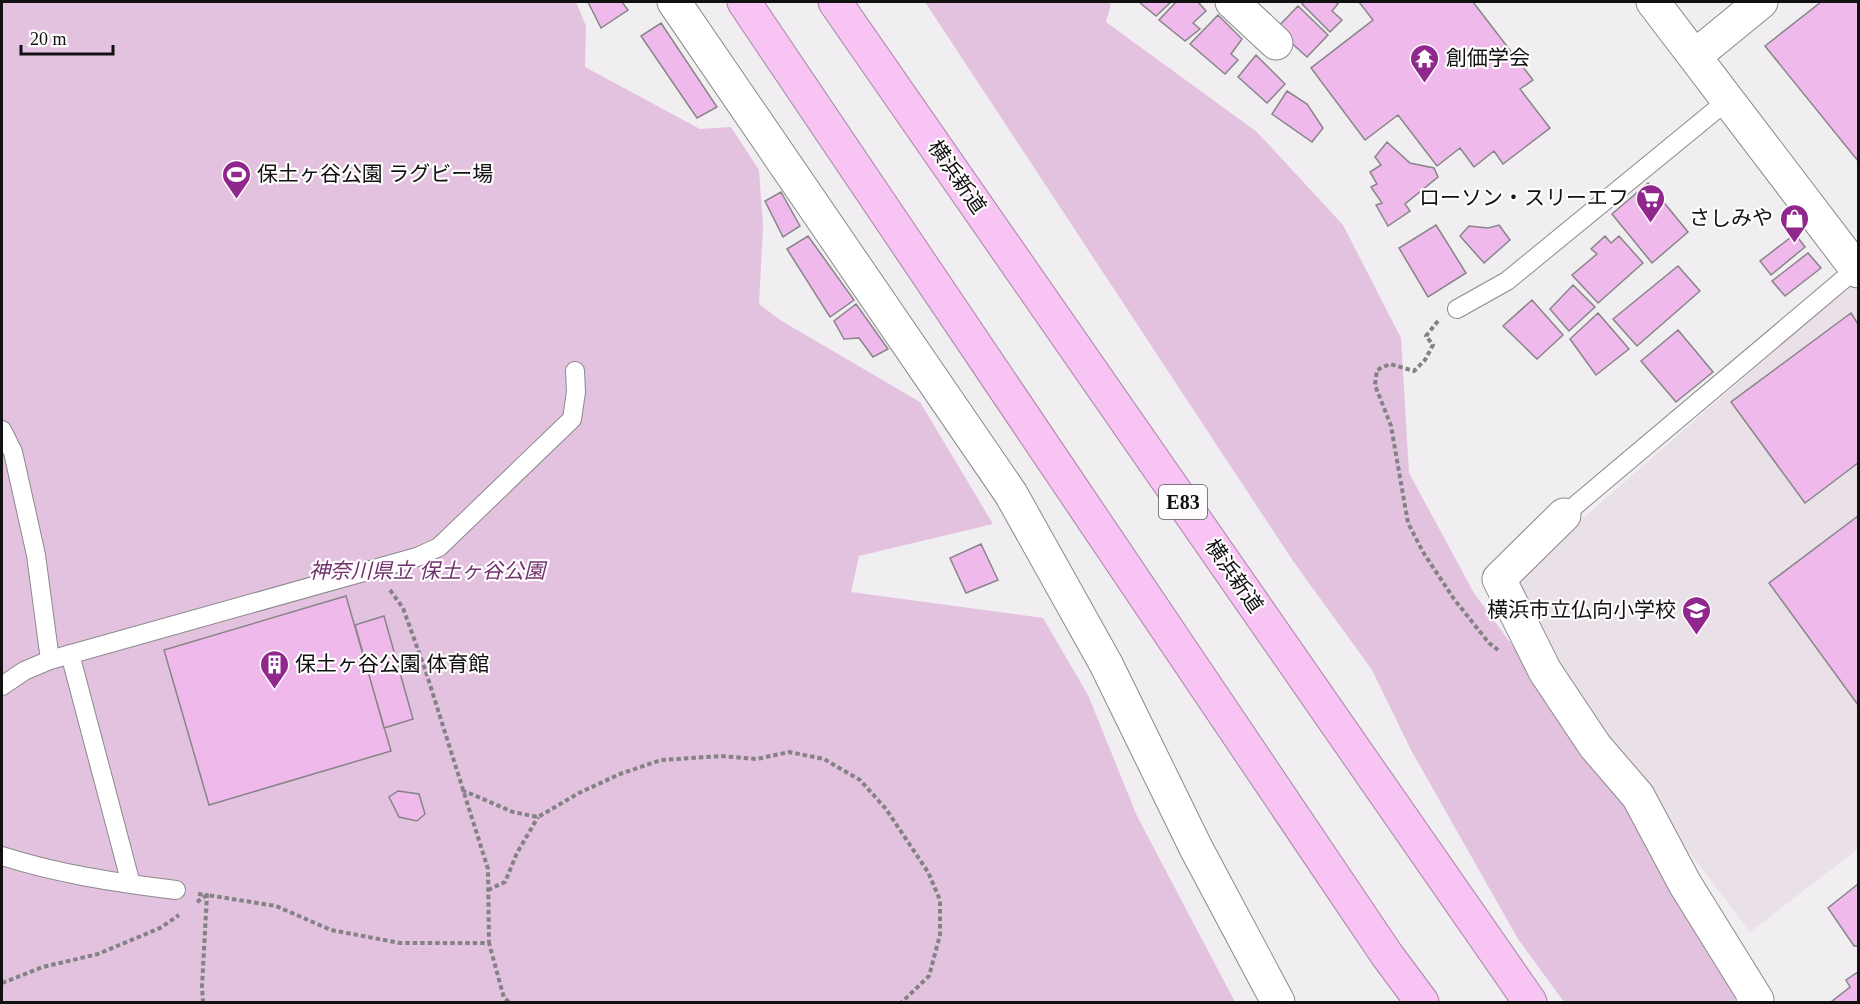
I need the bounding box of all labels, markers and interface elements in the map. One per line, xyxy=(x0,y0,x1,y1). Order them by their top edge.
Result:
scale bar xyxy=(21,18,112,56)
text: 20 m xyxy=(30,29,67,49)
temple icon: 創価学会 xyxy=(1409,42,1441,84)
place label: 創価学会 xyxy=(1446,46,1530,70)
street label: 横浜新道 xyxy=(923,136,991,218)
sports icon: 保土ヶ谷公園 ラグビー場 xyxy=(220,158,252,200)
place label: 保土ヶ谷公園 ラグビー場 xyxy=(257,162,493,186)
supermarket icon: ローソン・スリーエフ xyxy=(1634,182,1666,224)
place label: ローソン・スリーエフ xyxy=(1419,186,1629,210)
shop icon: さしみや xyxy=(1778,202,1810,244)
place label: さしみや xyxy=(1689,206,1773,230)
road number: E83 xyxy=(1159,485,1207,519)
street label: 横浜新道 xyxy=(1200,535,1268,617)
park label: 神奈川県立 保土ヶ谷公園 xyxy=(309,559,548,583)
school or university icon: 横浜市立仏向小学校 xyxy=(1681,594,1713,636)
place label: 横浜市立仏向小学校 xyxy=(1487,598,1676,622)
building icon: 保土ヶ谷公園 体育館 xyxy=(258,648,290,690)
place label: 保土ヶ谷公園 体育館 xyxy=(295,652,489,676)

